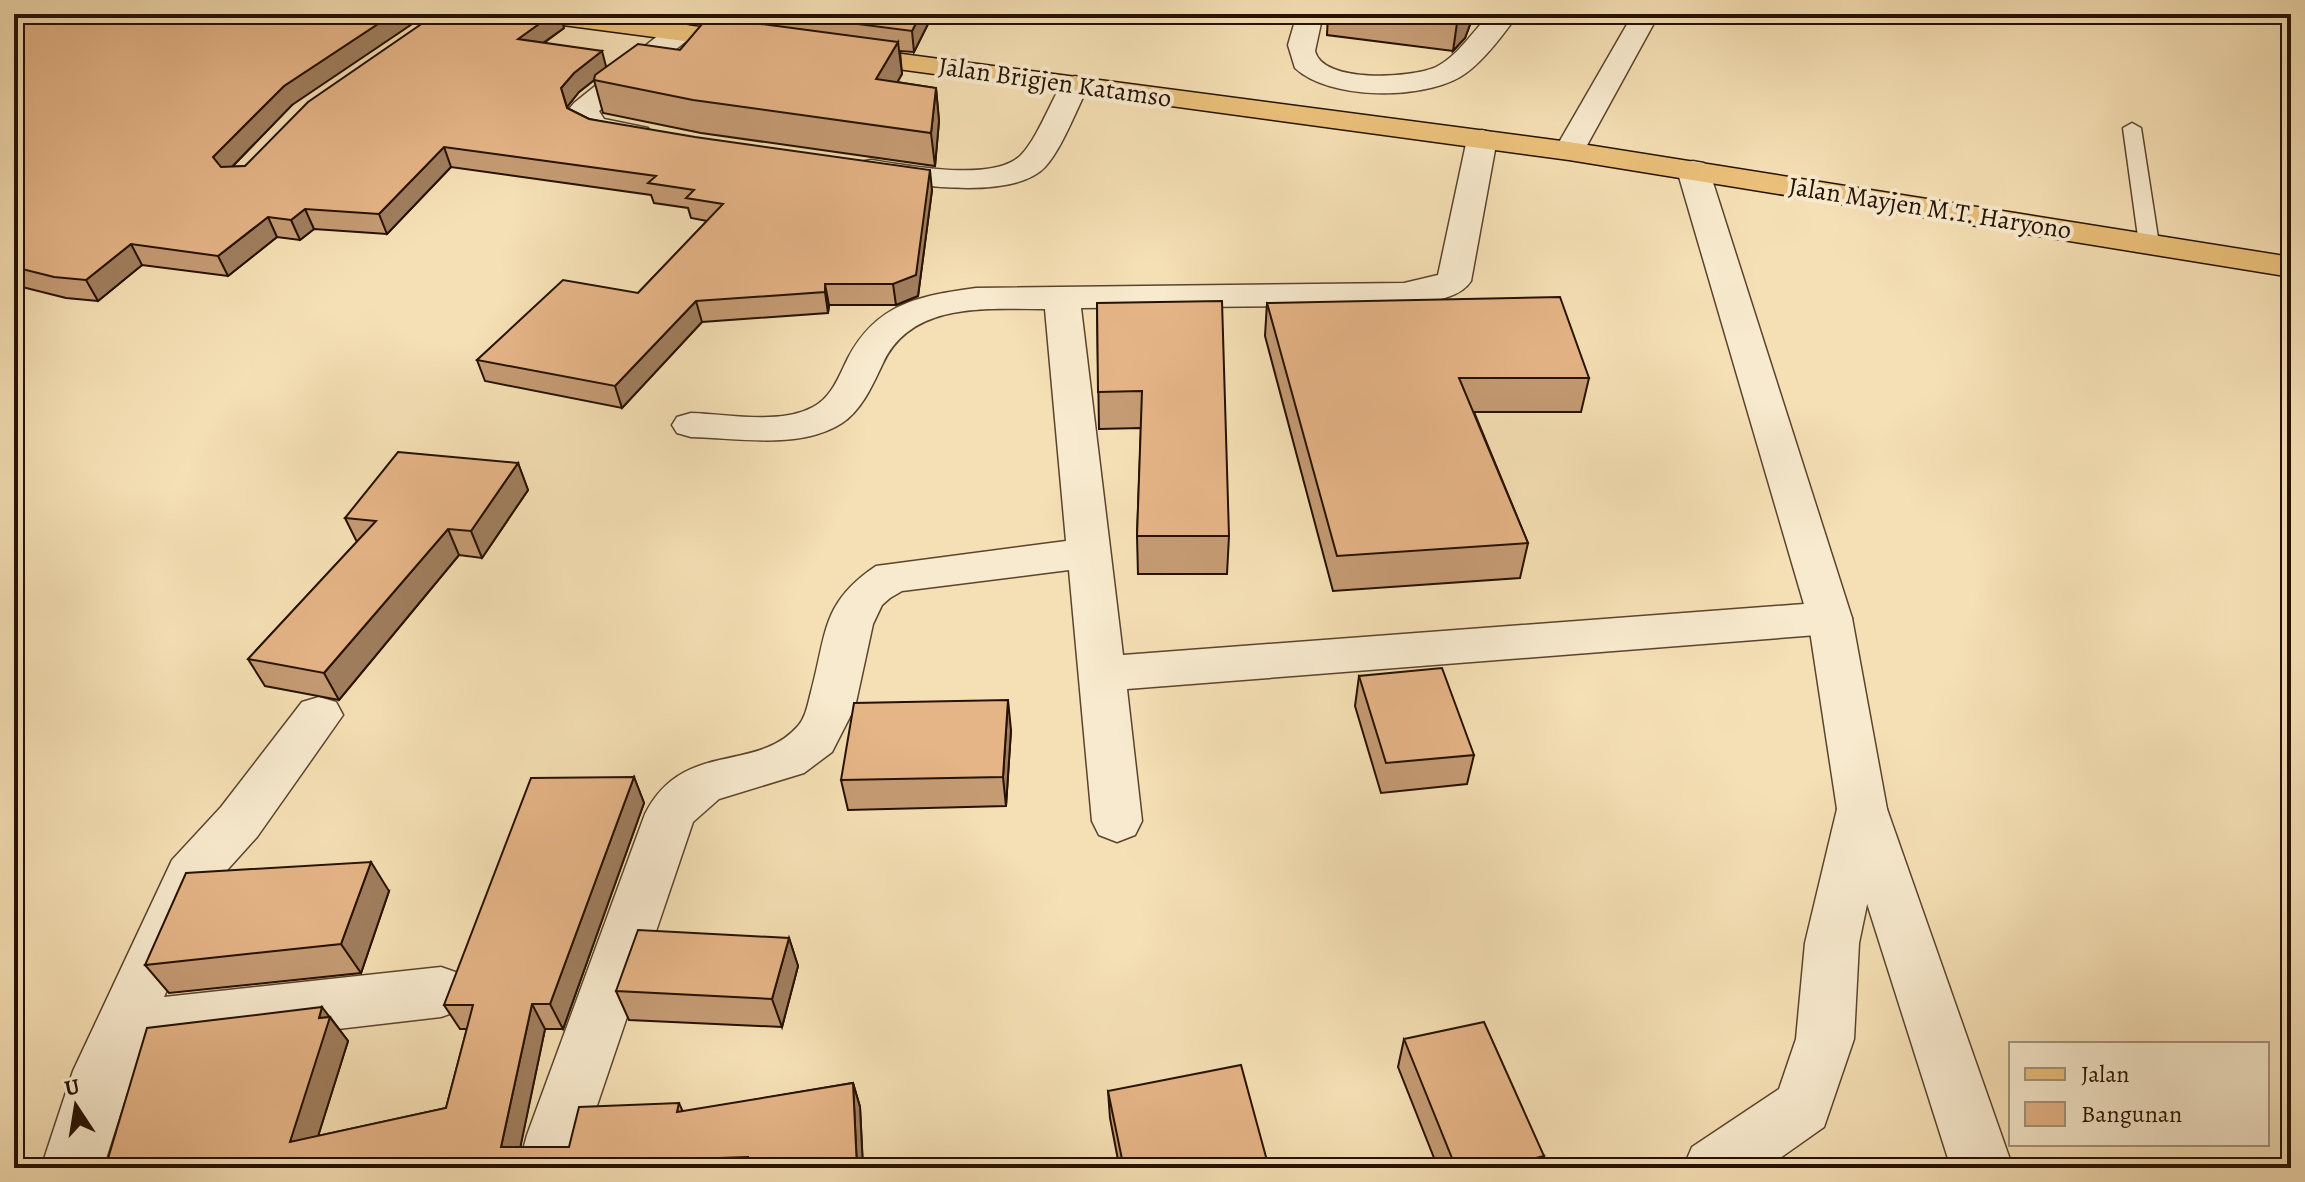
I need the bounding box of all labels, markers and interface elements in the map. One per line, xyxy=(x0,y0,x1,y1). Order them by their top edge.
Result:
street label: Jalan Brigjen Katamso xyxy=(936,48,1174,116)
street label: Jalan Mayjen M.T. Haryono xyxy=(1786,168,2074,248)
legend xyxy=(2009,1042,2269,1146)
text: Jalan xyxy=(2081,1058,2130,1090)
north arrow xyxy=(36,1066,116,1146)
text: U xyxy=(62,1071,83,1104)
text: Bangunan xyxy=(2081,1098,2182,1130)

